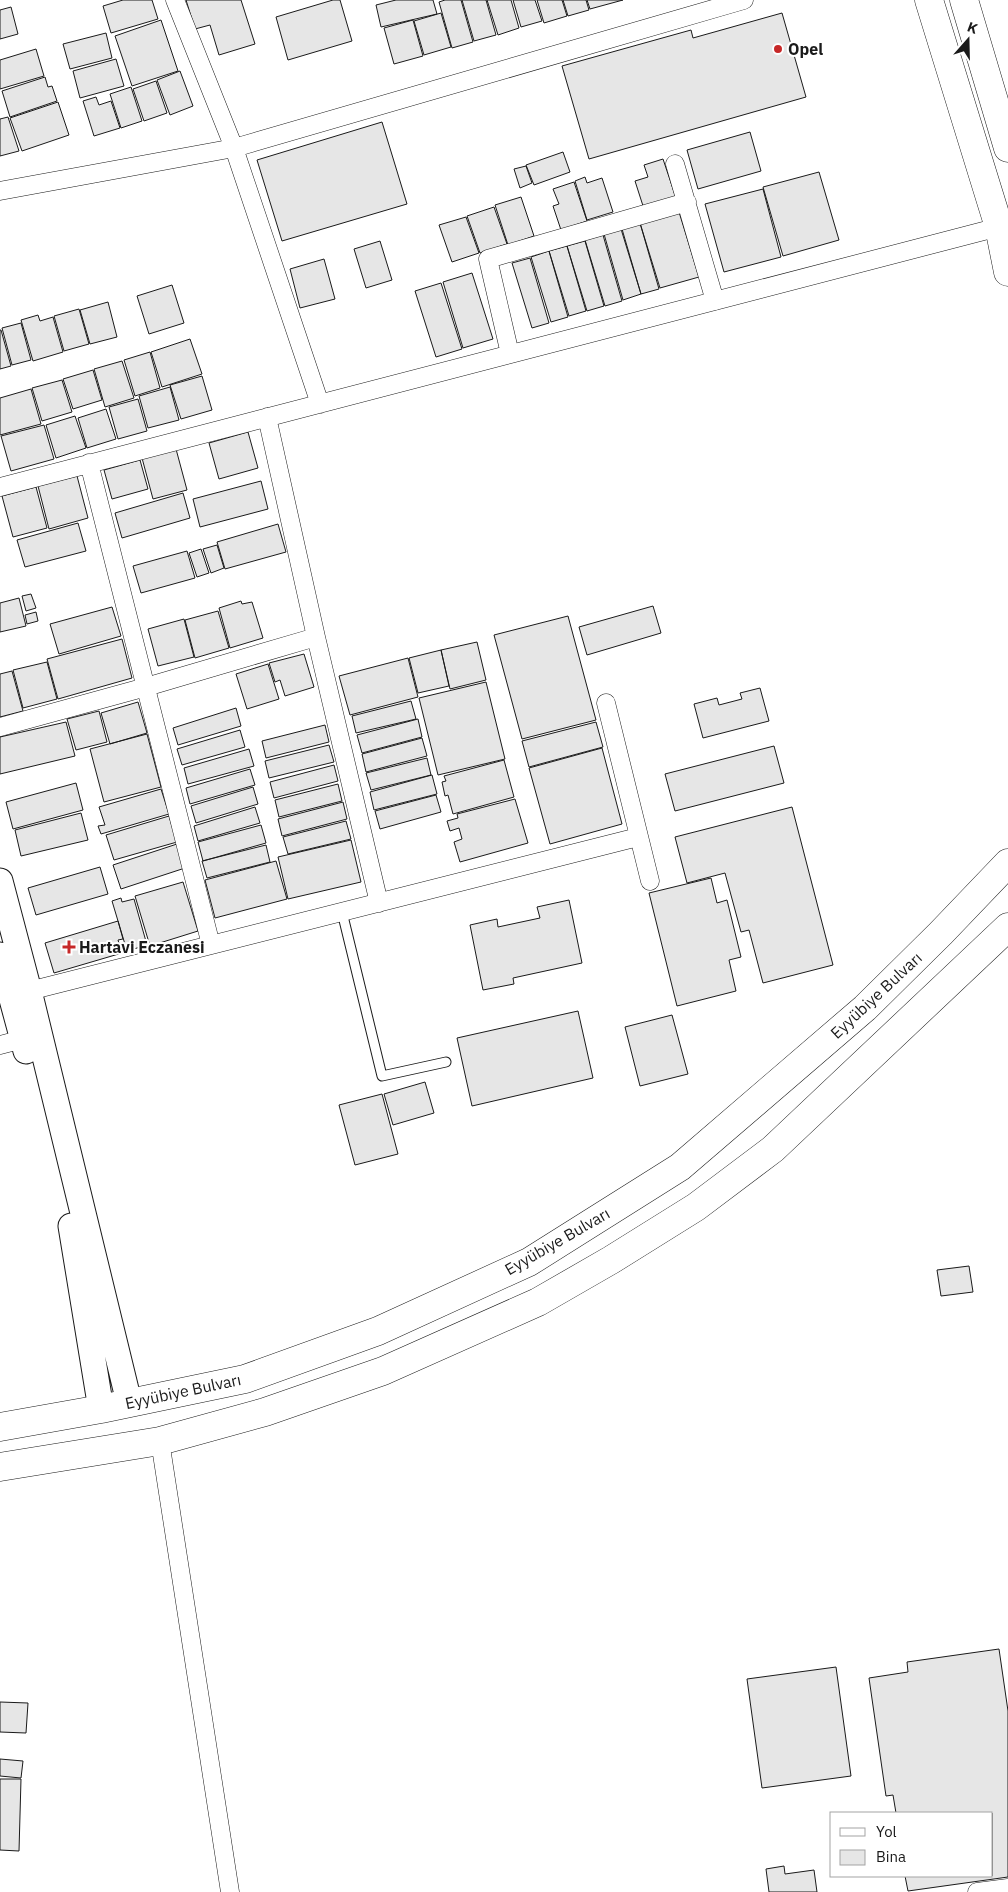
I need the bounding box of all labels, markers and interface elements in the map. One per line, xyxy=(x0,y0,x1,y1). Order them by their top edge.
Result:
north arrow xyxy=(943,15,993,65)
text: K xyxy=(965,18,980,38)
place label: Opel xyxy=(788,39,823,59)
marker: Opel xyxy=(772,43,784,55)
place label: Hartavi Eczanesi xyxy=(79,937,205,957)
marker: Hartavi Eczanesi xyxy=(63,941,75,953)
street label: Eyyübiye Bulvarı xyxy=(826,947,926,1043)
street label: Eyyübiye Bulvarı xyxy=(501,1203,613,1279)
street label: Eyyübiye Bulvarı xyxy=(123,1369,243,1413)
legend xyxy=(830,1812,993,1877)
text: Yol xyxy=(876,1822,897,1841)
text: Bina xyxy=(876,1847,906,1866)

